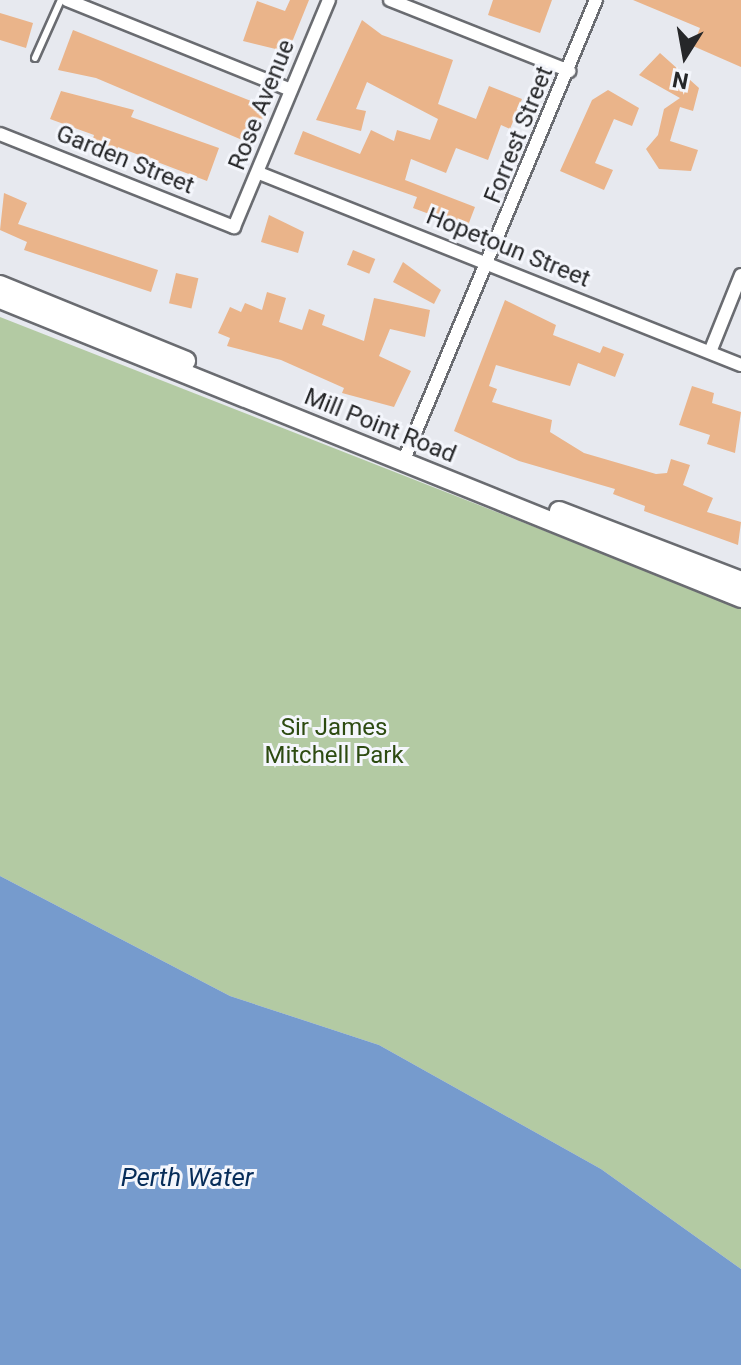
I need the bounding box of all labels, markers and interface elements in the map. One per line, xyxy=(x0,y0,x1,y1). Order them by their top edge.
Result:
north arrow xyxy=(645,16,725,96)
street label: Rose Avenue xyxy=(223,36,301,174)
street label: Forrest Street xyxy=(478,62,560,208)
text: N xyxy=(670,66,690,94)
street label: Garden Street xyxy=(52,119,198,201)
street label: Hopetoun Street xyxy=(422,202,594,294)
street label: Mill Point Road xyxy=(300,382,460,470)
park label: Sir James Mitchell Park xyxy=(264,714,404,770)
water label: Perth Water xyxy=(121,1162,253,1194)

